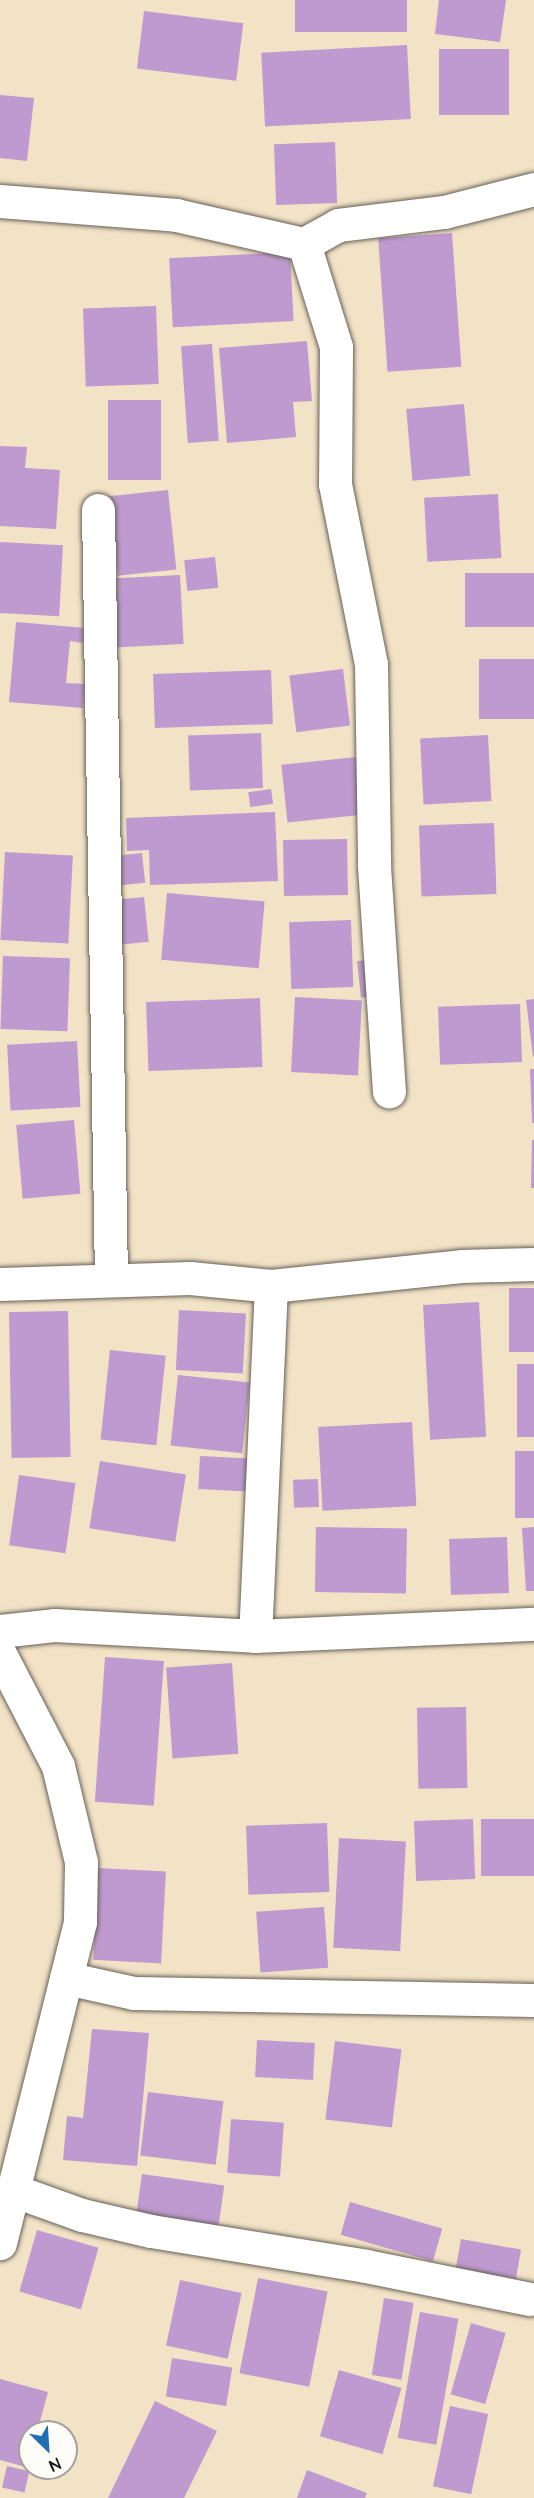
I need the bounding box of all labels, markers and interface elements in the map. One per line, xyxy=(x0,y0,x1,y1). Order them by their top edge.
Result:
north arrow xyxy=(18,2420,78,2480)
text: N xyxy=(46,2452,64,2477)

